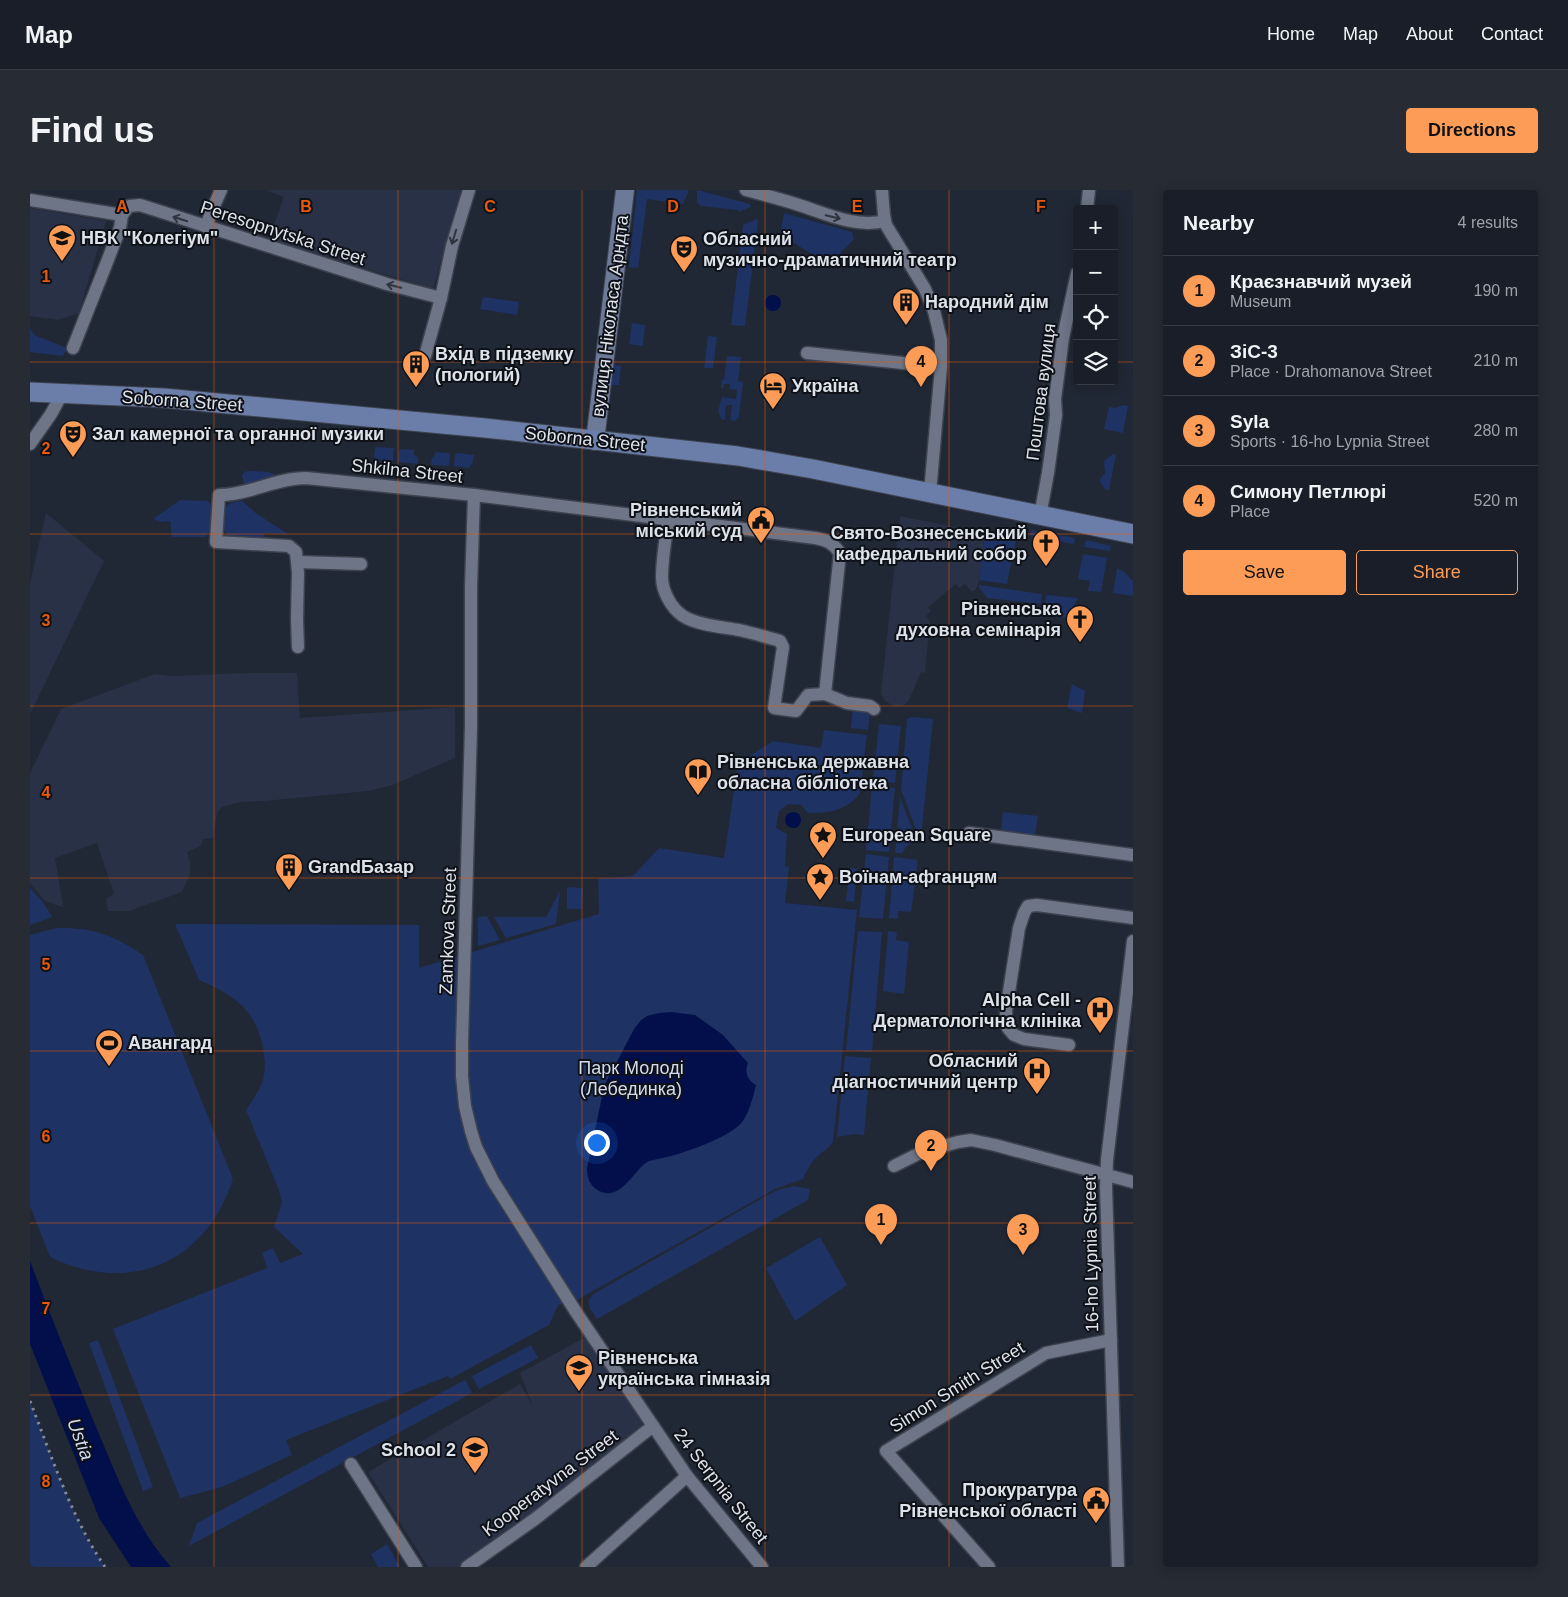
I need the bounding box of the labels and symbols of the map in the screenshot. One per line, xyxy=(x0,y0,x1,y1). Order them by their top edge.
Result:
street label: Peresopnytska Street xyxy=(198,197,368,269)
text: A xyxy=(116,198,128,215)
text: B xyxy=(300,198,312,215)
text: C xyxy=(484,198,496,215)
text: D xyxy=(667,198,679,215)
text: E xyxy=(852,198,863,215)
text: F xyxy=(1036,198,1046,215)
street label: вулиця Ніколаса Арндта xyxy=(588,213,632,418)
one-way arrow xyxy=(824,213,840,222)
one-way arrow xyxy=(173,214,188,223)
school or university icon: НВК "Колегіум" xyxy=(47,223,77,262)
place label: НВК "Колегіум" xyxy=(81,228,218,248)
one-way arrow xyxy=(449,228,459,244)
place label: Обласний музично-драматичний театр xyxy=(703,229,957,270)
theatre icon: Обласний музично-драматичний театр xyxy=(669,234,699,273)
text: 1 xyxy=(42,268,51,285)
one-way arrow xyxy=(386,281,402,290)
building icon: Народний дім xyxy=(891,287,921,326)
place label: Народний дім xyxy=(925,292,1049,312)
street label: Поштова вулиця xyxy=(1023,322,1059,462)
place label: Вхід в підземку (пологий) xyxy=(435,344,574,385)
pin: 4 xyxy=(905,346,937,387)
building icon: Вхід в підземку (пологий) xyxy=(401,349,431,388)
hotel icon: Україна xyxy=(758,371,788,410)
place label: Україна xyxy=(792,376,859,396)
street label: Soborna Street xyxy=(121,387,243,415)
theatre icon: Зал камерної та органної музики xyxy=(58,419,88,458)
street label: Soborna Street xyxy=(524,423,646,455)
place label: Зал камерної та органної музики xyxy=(92,424,384,444)
text: 2 xyxy=(42,440,51,457)
street label: Shkilna Street xyxy=(350,455,464,487)
place label: Рівненський міський суд xyxy=(630,500,743,541)
public building icon: Рівненський міський суд xyxy=(746,505,776,544)
place label: Свято-Вознесенський кафедральний собор xyxy=(831,523,1027,564)
church icon: Свято-Вознесенський кафедральний собор xyxy=(1031,528,1061,567)
place label: Рівненська духовна семінарія xyxy=(896,599,1062,640)
church icon: Рівненська духовна семінарія xyxy=(1065,604,1095,643)
text: 3 xyxy=(42,612,51,629)
place label: Рівненська державна обласна бібліотека xyxy=(717,752,910,793)
library icon: Рівненська державна обласна бібліотека xyxy=(683,757,713,796)
text: 4 xyxy=(42,784,51,801)
place icon: European Square xyxy=(808,820,838,859)
place label: European Square xyxy=(842,825,991,845)
building icon: GrandБазар xyxy=(274,852,304,891)
place label: GrandБазар xyxy=(308,857,414,877)
place icon: Воїнам-афганцям xyxy=(805,862,835,901)
street label: Zamkova Street xyxy=(436,867,460,995)
place label: Воїнам-афганцям xyxy=(839,867,997,887)
text: 5 xyxy=(42,956,51,973)
place label: Alpha Cell - Дерматологічна клініка xyxy=(873,990,1082,1031)
hospital icon: Alpha Cell - Дерматологічна клініка xyxy=(1085,995,1115,1034)
sports icon: Авангард xyxy=(94,1028,124,1067)
place label: Авангард xyxy=(128,1033,213,1053)
place label: Обласний діагностичний центр xyxy=(832,1051,1018,1092)
hospital icon: Обласний діагностичний центр xyxy=(1022,1056,1052,1095)
park label: Парк Молоді (Лебединка) xyxy=(578,1058,684,1099)
text: 6 xyxy=(42,1128,51,1145)
your location xyxy=(584,1130,610,1156)
pin: 2 xyxy=(915,1130,947,1171)
street label: 16-ho Lypnia Street xyxy=(1080,1176,1102,1332)
pin: 1 xyxy=(865,1204,897,1245)
pin: 3 xyxy=(1007,1214,1039,1255)
text: 7 xyxy=(42,1300,51,1317)
street label: Simon Smith Street xyxy=(886,1337,1028,1437)
place label: Рівненська українська гімназія xyxy=(598,1348,770,1389)
school or university icon: Рівненська українська гімназія xyxy=(564,1353,594,1392)
water label: Ustia xyxy=(63,1415,98,1463)
street label: 24 Serpnia Street xyxy=(670,1425,772,1547)
street label: Kooperatyvna Street xyxy=(478,1426,622,1540)
school or university icon: School 2 xyxy=(460,1435,490,1474)
place label: School 2 xyxy=(381,1440,456,1460)
text: 8 xyxy=(42,1473,51,1490)
place label: Прокуратура Рівненської області xyxy=(899,1480,1078,1521)
public building icon: Прокуратура Рівненської області xyxy=(1081,1485,1111,1524)

